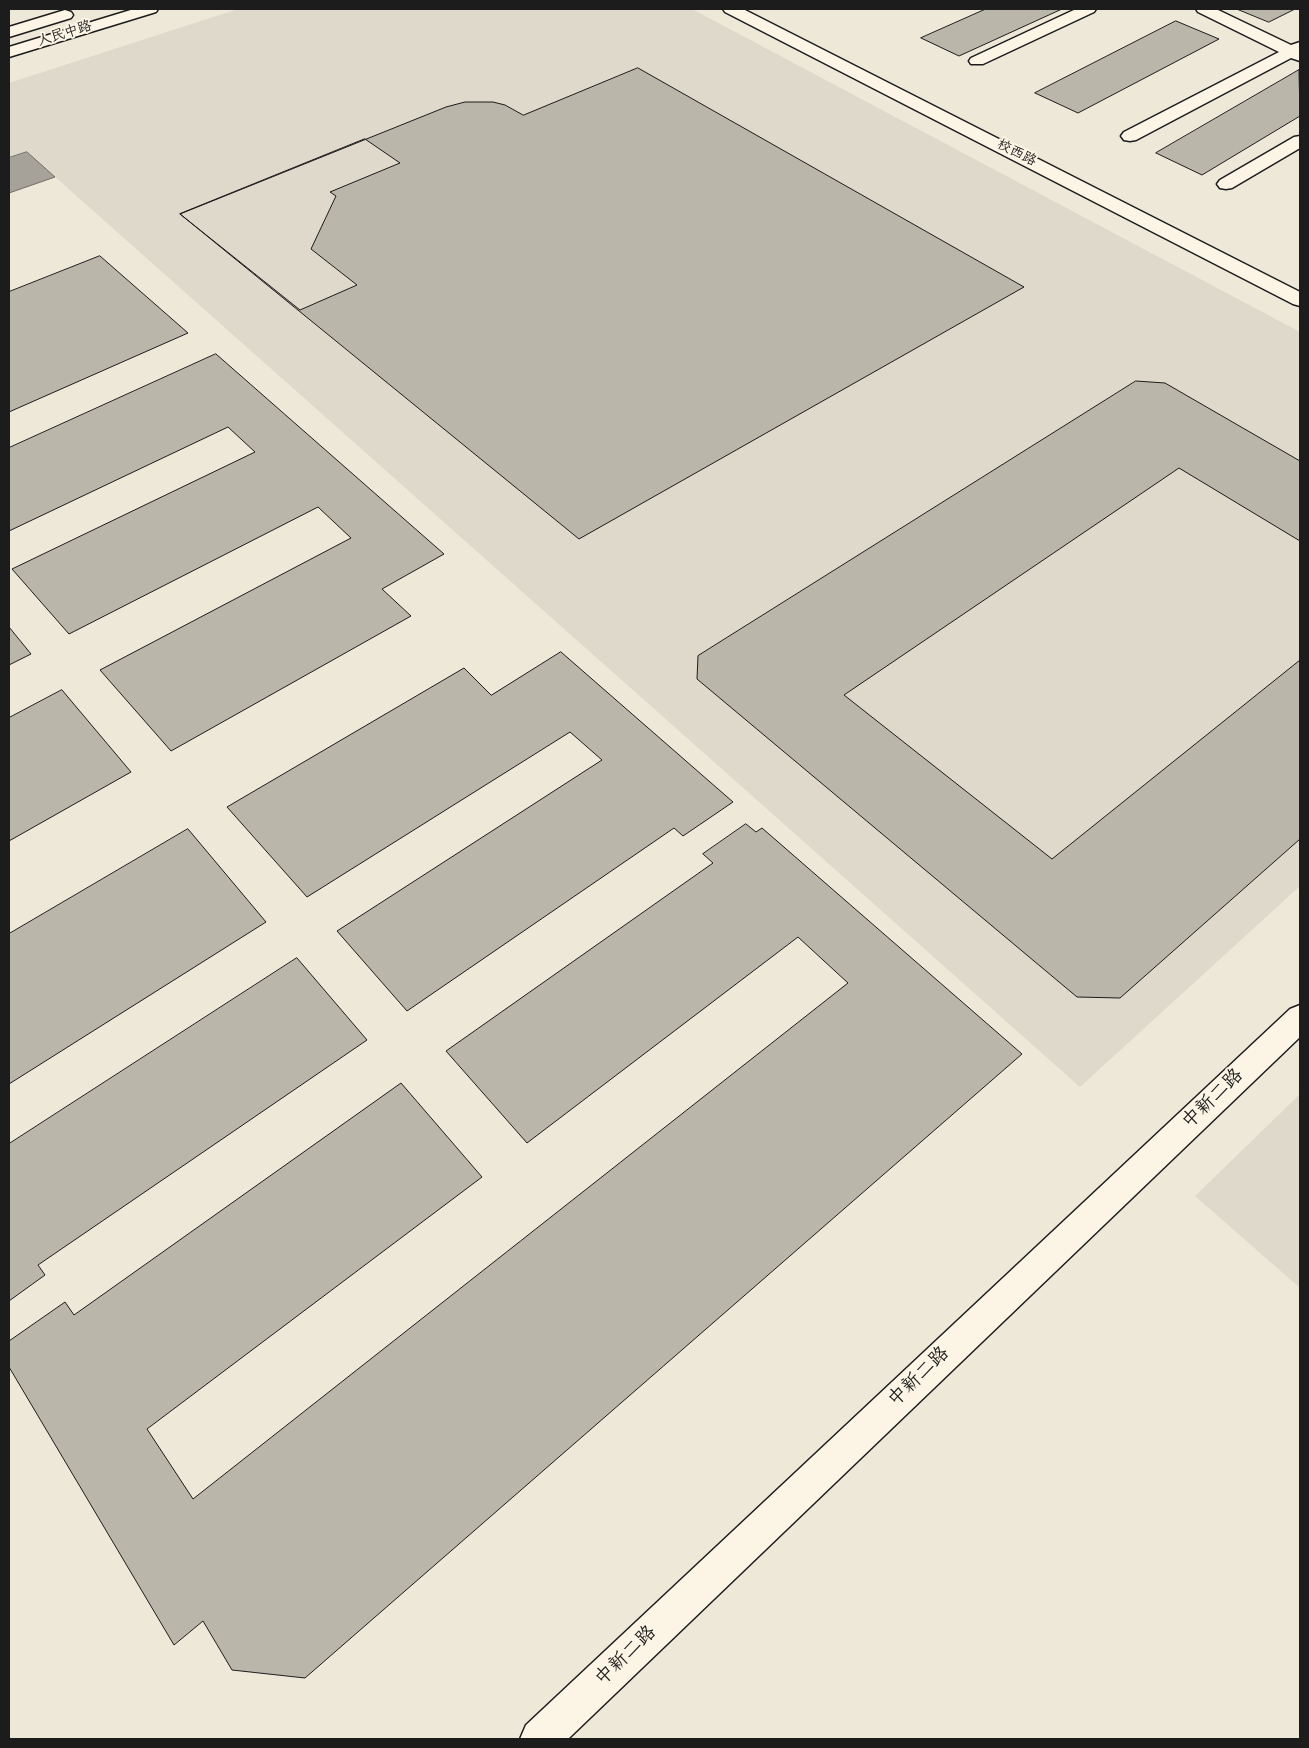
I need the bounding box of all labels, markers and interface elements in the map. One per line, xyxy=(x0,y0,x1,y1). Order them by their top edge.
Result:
street label: 人民中路 xyxy=(36,19,94,51)
street label: 校西路 xyxy=(993,137,1039,171)
street label: 中新二路 xyxy=(1179,1065,1249,1135)
street label: 中新二路 xyxy=(885,1343,955,1413)
street label: 中新二路 xyxy=(592,1622,662,1692)

